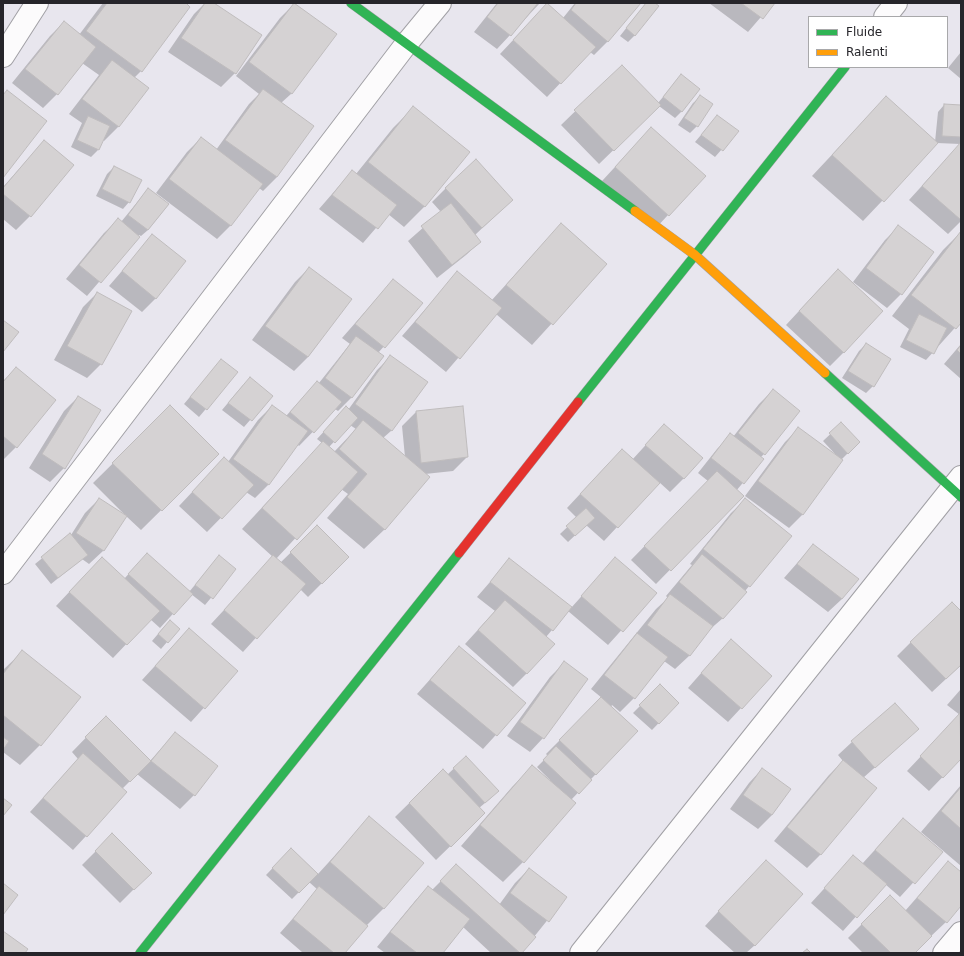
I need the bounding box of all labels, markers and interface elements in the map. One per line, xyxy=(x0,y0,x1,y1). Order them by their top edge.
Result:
legend xyxy=(808,16,948,68)
text: Fluide xyxy=(846,25,882,39)
text: Ralenti xyxy=(846,45,888,59)

